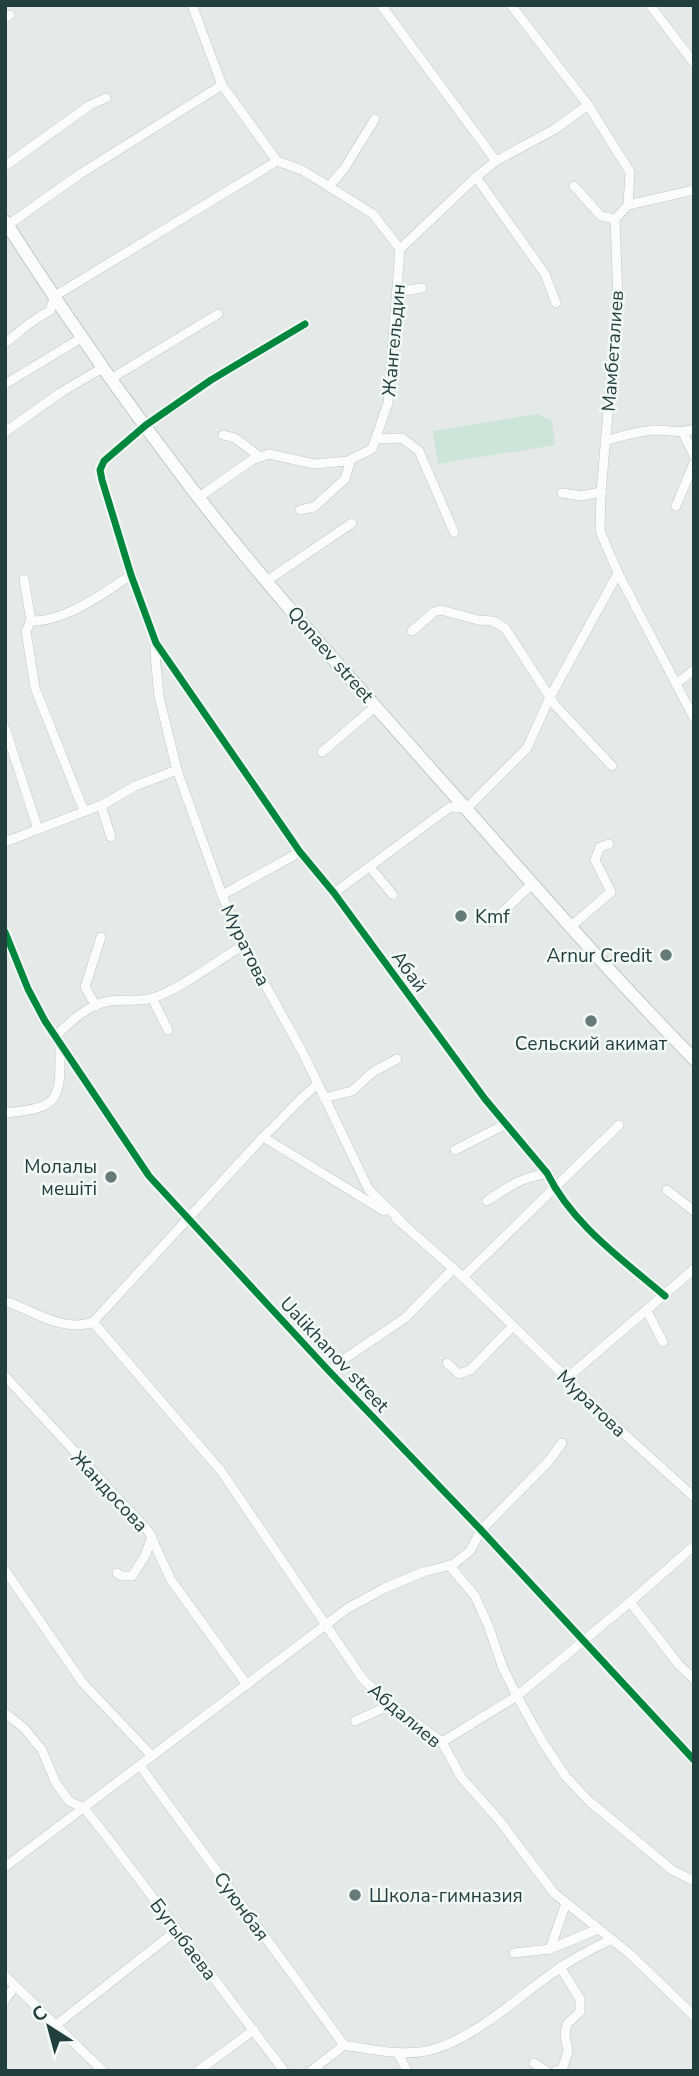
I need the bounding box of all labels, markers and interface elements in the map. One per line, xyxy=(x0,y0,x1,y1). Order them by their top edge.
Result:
street label: Жангельдин xyxy=(376,283,412,397)
street label: Мамбеталиев xyxy=(596,290,630,413)
street label: Qonaev street xyxy=(281,601,380,709)
street label: Муратова xyxy=(214,900,276,990)
place label: Kmf xyxy=(475,904,510,930)
marker: Kmf xyxy=(453,908,469,924)
place label: Arnur Credit xyxy=(547,943,652,969)
street label: Абай xyxy=(385,946,433,998)
marker: Arnur Credit xyxy=(658,947,674,963)
marker: Сельский акимат xyxy=(583,1013,599,1029)
place label: Сельский акимат xyxy=(515,1031,668,1057)
place label: Молалы мешіті xyxy=(24,1154,97,1202)
marker: Молалы мешіті xyxy=(103,1169,119,1185)
street label: Ualikhanov street xyxy=(274,1291,395,1418)
street label: Муратова xyxy=(551,1364,632,1443)
street label: Жандосова xyxy=(65,1445,154,1538)
street label: Абдалиев xyxy=(362,1677,447,1754)
street label: Суюнбая xyxy=(207,1867,275,1946)
place label: Школа-гимназия xyxy=(369,1883,523,1909)
marker: Школа-гимназия xyxy=(347,1887,363,1903)
street label: Бугыбаева xyxy=(144,1893,223,1986)
north arrow xyxy=(14,1992,84,2062)
text: С xyxy=(27,2000,53,2028)

